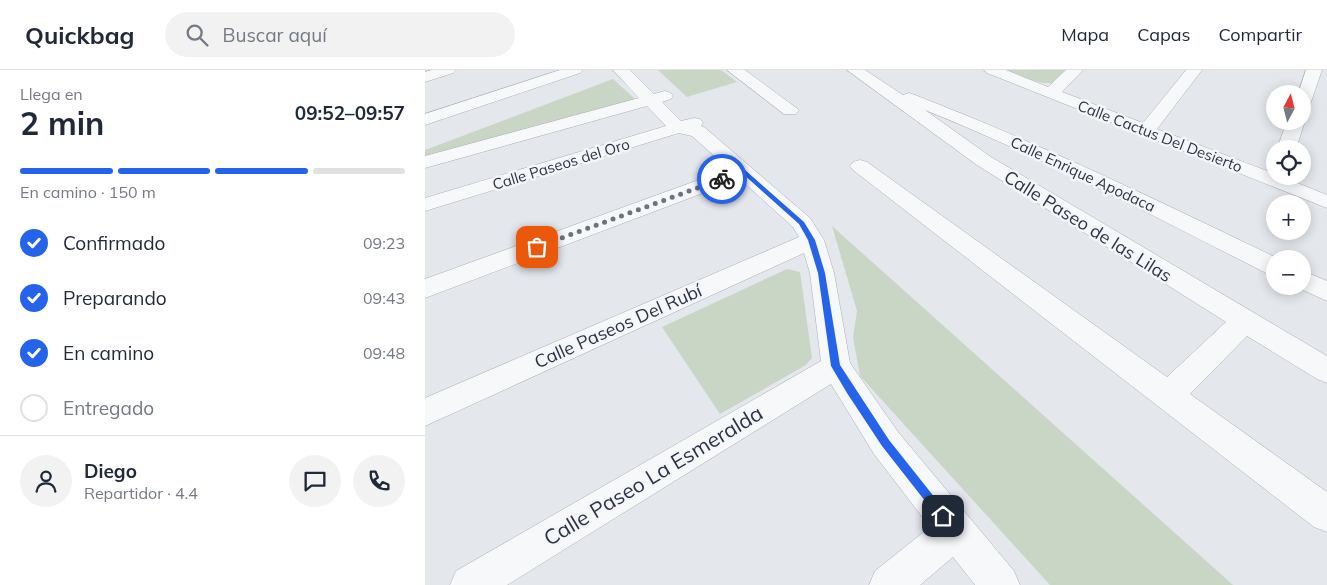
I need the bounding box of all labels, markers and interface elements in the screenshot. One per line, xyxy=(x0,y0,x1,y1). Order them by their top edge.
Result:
search box xyxy=(165,12,515,57)
text: Quickbag xyxy=(25,20,135,50)
icon: search xyxy=(183,21,211,49)
text: Buscar aquí xyxy=(223,23,327,47)
text: Mapa xyxy=(1061,23,1109,46)
text: Capas xyxy=(1137,23,1191,46)
text: Compartir xyxy=(1219,23,1302,46)
text: Llega en xyxy=(20,84,83,104)
north arrow xyxy=(1266,85,1311,130)
map controls xyxy=(1266,85,1311,295)
street label: Calle Cactus Del Desierto xyxy=(1075,96,1245,176)
text: 09:52–09:57 xyxy=(295,101,405,125)
text: 2 min xyxy=(20,103,104,143)
street label: Calle Enrique Apodaca xyxy=(1008,132,1158,216)
street label: Calle Paseos del Oro xyxy=(490,134,632,194)
button: locate xyxy=(1266,140,1311,185)
courier xyxy=(697,154,747,204)
icon: bike xyxy=(708,165,736,193)
street label: Calle Paseo de las Lilas xyxy=(1000,165,1176,287)
text: En camino · 150 m xyxy=(20,182,156,202)
button: + xyxy=(1266,195,1311,240)
pin xyxy=(516,226,558,268)
icon: check xyxy=(20,229,48,257)
text: Confirmado xyxy=(63,231,165,255)
text: 09:23 xyxy=(363,233,405,253)
icon: bag xyxy=(523,233,551,261)
button: − xyxy=(1266,250,1311,295)
street label: Calle Paseos Del Rubí xyxy=(531,278,707,373)
icon: check xyxy=(20,284,48,312)
text: Preparando xyxy=(63,286,167,310)
text: 09:43 xyxy=(363,288,405,308)
icon: check xyxy=(20,339,48,367)
text: En camino xyxy=(63,341,154,365)
text: 09:48 xyxy=(363,343,405,363)
text: Entregado xyxy=(63,396,154,420)
street label: Calle Paseo La Esmeralda xyxy=(539,399,767,551)
button: person xyxy=(20,455,72,507)
button: chat xyxy=(289,455,341,507)
button: phone xyxy=(353,455,405,507)
text: Diego xyxy=(84,459,137,483)
text: Repartidor · 4.4 xyxy=(84,483,198,503)
pin xyxy=(922,495,964,537)
icon: home xyxy=(929,502,957,530)

